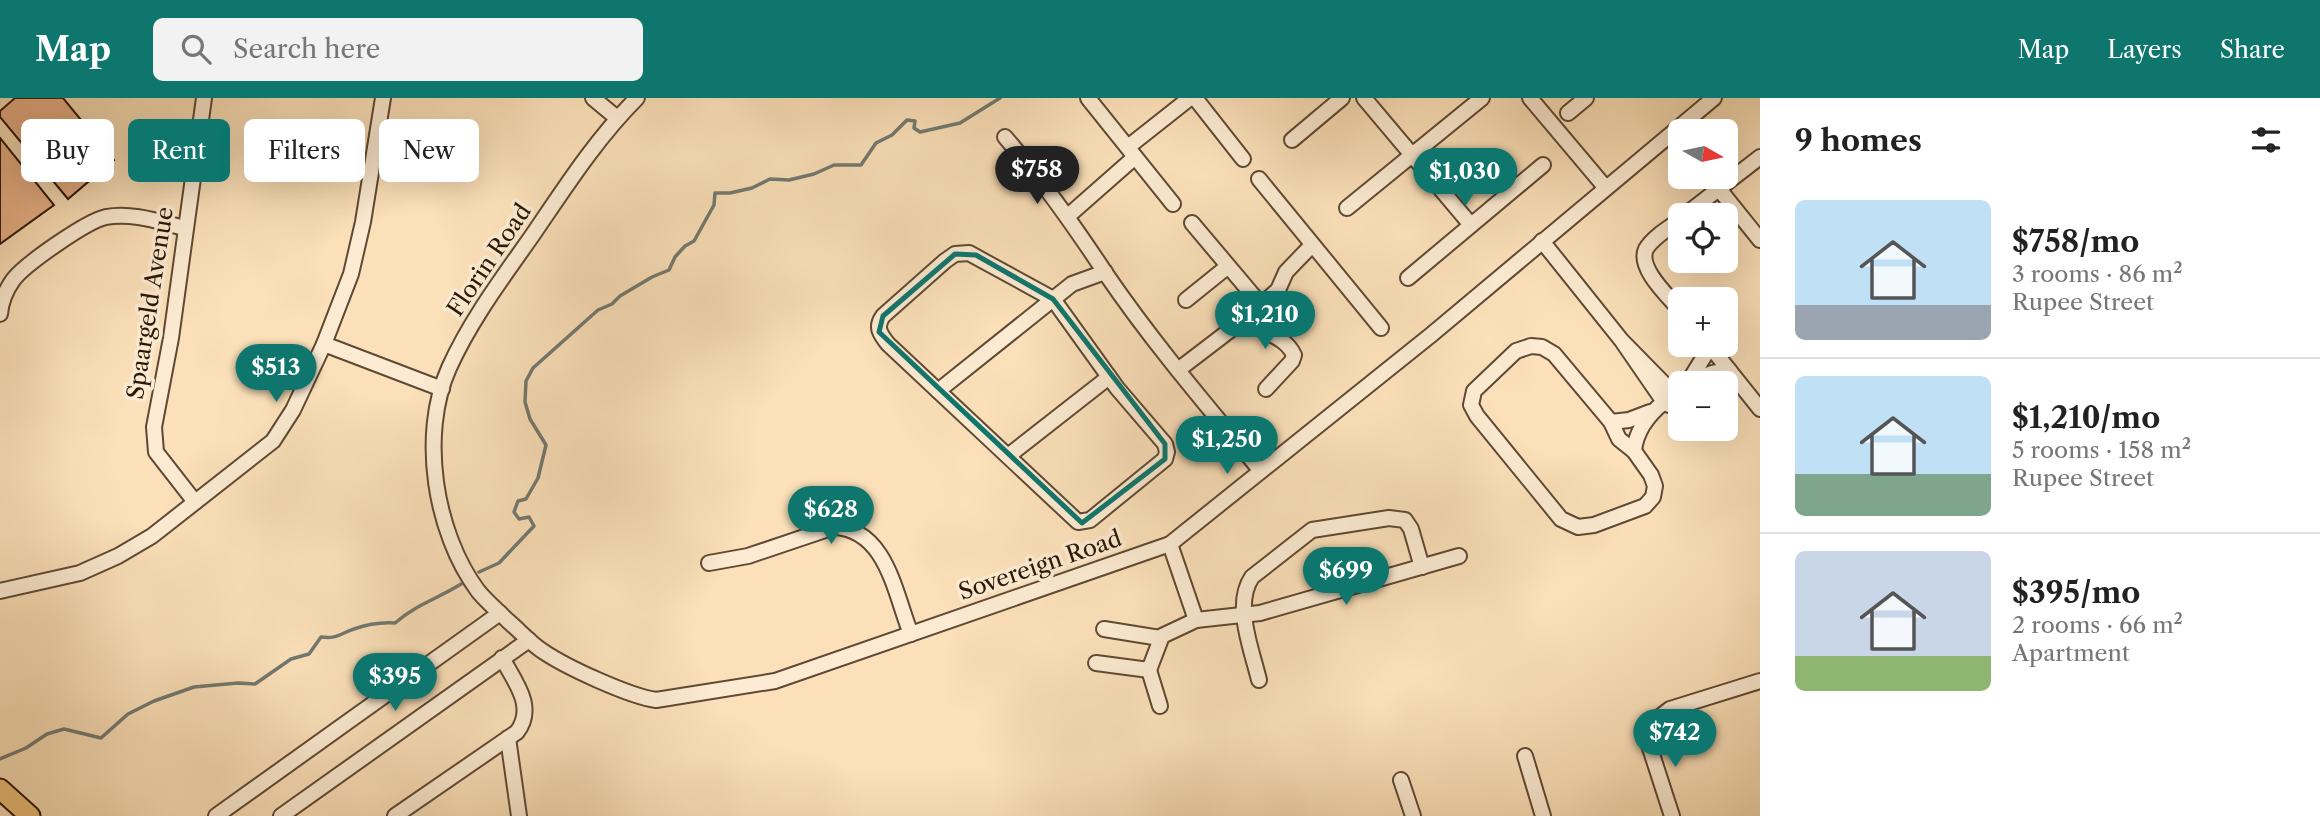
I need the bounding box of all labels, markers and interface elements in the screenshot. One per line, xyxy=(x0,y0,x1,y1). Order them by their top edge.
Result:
search box xyxy=(153,18,643,81)
text: Map xyxy=(35,29,111,70)
icon: search xyxy=(177,30,215,68)
text: Search here xyxy=(233,33,380,65)
text: Map xyxy=(2018,35,2069,64)
text: Layers xyxy=(2107,35,2182,64)
text: Share xyxy=(2220,35,2285,64)
chip: Buy xyxy=(21,119,114,182)
chip: Rent xyxy=(128,119,230,182)
chip: Filters xyxy=(244,119,365,182)
chip: New xyxy=(379,119,479,182)
north arrow xyxy=(1668,119,1738,189)
map controls xyxy=(1668,119,1738,441)
icon: filters xyxy=(2247,121,2285,159)
text: 9 homes xyxy=(1795,122,1922,159)
pin: $758 xyxy=(996,146,1078,206)
pin: $1,030 xyxy=(1408,148,1522,208)
text: $758 xyxy=(1011,155,1063,183)
text: $1,030 xyxy=(1429,157,1501,185)
street label: Florin Road xyxy=(441,198,537,322)
button: locate xyxy=(1668,203,1738,273)
street label: Spaargeld Avenue xyxy=(121,205,179,401)
text: $758/mo xyxy=(2012,223,2139,260)
icon: home xyxy=(1851,228,1935,312)
text: 3 rooms · 86 m² xyxy=(2012,260,2183,288)
button: + xyxy=(1668,287,1738,357)
text: Rupee Street xyxy=(2012,288,2154,316)
pin: $1,210 xyxy=(1208,292,1322,351)
text: $1,210 xyxy=(1231,300,1299,328)
pin: $513 xyxy=(235,344,317,404)
text: $513 xyxy=(252,353,300,381)
button: − xyxy=(1668,371,1738,441)
text: $1,210/mo xyxy=(2012,399,2160,436)
icon: home xyxy=(1851,404,1935,488)
pin: $1,250 xyxy=(1170,416,1284,476)
text: $1,250 xyxy=(1192,425,1262,453)
text: 5 rooms · 158 m² xyxy=(2012,436,2191,464)
text: Rupee Street xyxy=(2012,464,2154,492)
pin: $628 xyxy=(790,486,872,546)
text: $628 xyxy=(804,495,858,523)
street label: Sovereign Road xyxy=(955,524,1125,606)
pin: $699 xyxy=(1305,547,1387,607)
text: $699 xyxy=(1319,556,1373,584)
text: $395/mo xyxy=(2012,574,2140,611)
icon: home xyxy=(1851,579,1935,663)
text: 2 rooms · 66 m² xyxy=(2012,611,2183,639)
text: Apartment xyxy=(2012,639,2130,667)
pin: $395 xyxy=(354,654,436,713)
text: $395 xyxy=(369,662,421,690)
pin: $742 xyxy=(1634,710,1716,769)
text: $742 xyxy=(1649,718,1701,746)

